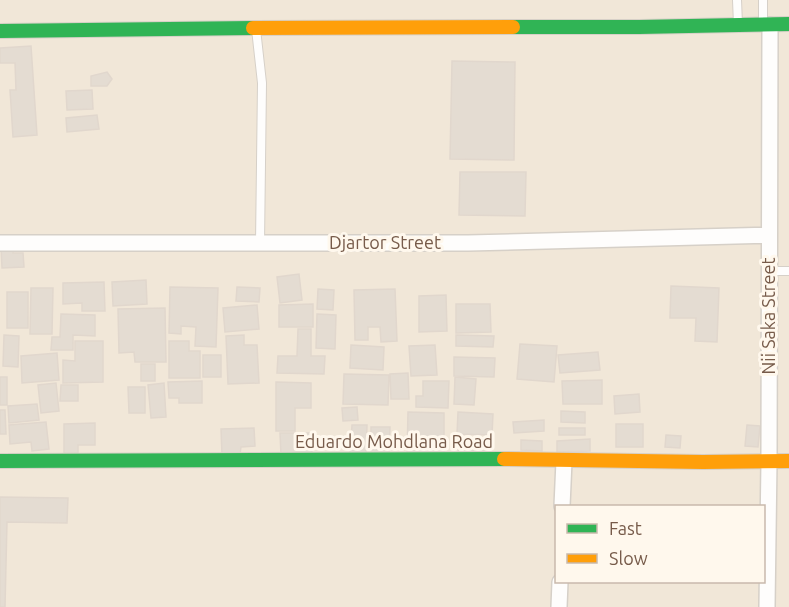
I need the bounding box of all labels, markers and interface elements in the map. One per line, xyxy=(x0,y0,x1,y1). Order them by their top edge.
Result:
street label: Djartor Street xyxy=(329,232,441,252)
street label: Nii Saka Street xyxy=(758,257,778,375)
street label: Eduardo Mohdlana Road xyxy=(295,431,493,451)
legend xyxy=(555,505,765,583)
text: Fast xyxy=(609,518,642,538)
text: Slow xyxy=(609,548,648,568)

